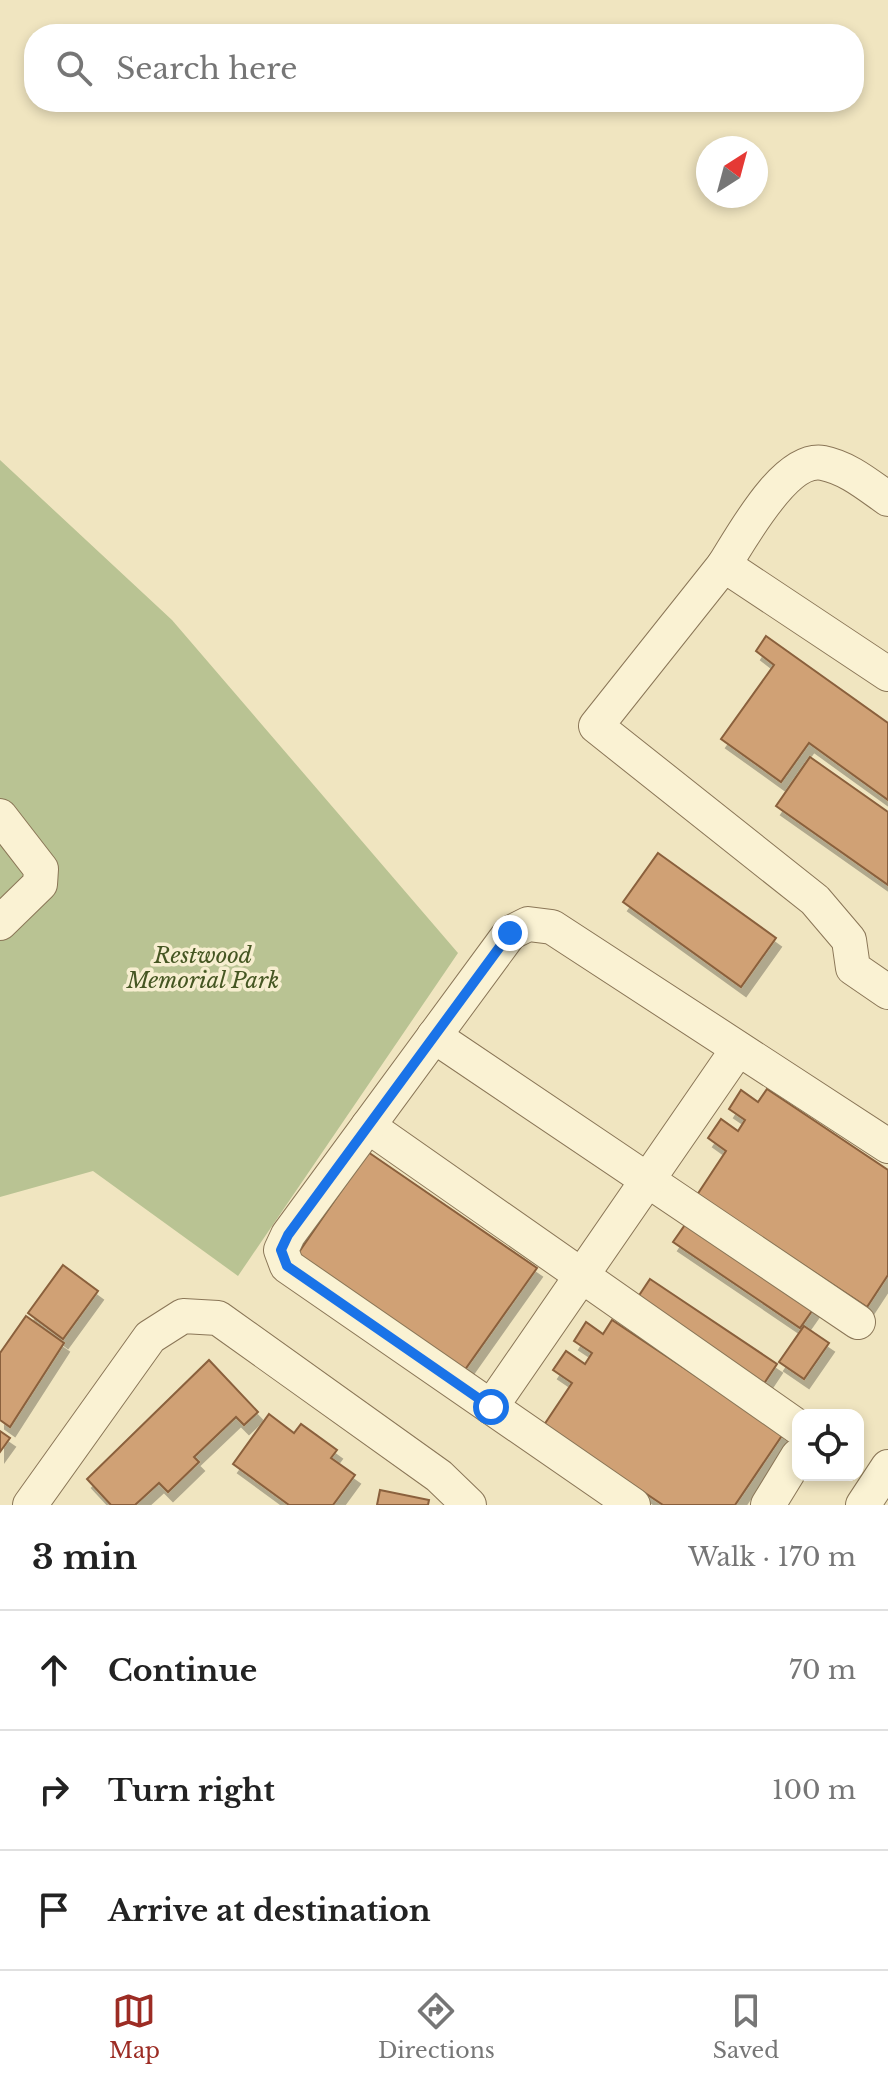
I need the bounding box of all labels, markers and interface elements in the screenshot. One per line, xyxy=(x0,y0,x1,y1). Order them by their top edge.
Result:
search box xyxy=(24,24,864,112)
icon: search xyxy=(52,46,96,90)
text: Search here xyxy=(116,50,297,87)
north arrow xyxy=(696,136,768,208)
route end xyxy=(492,915,528,951)
park label: Restwood Memorial Park xyxy=(126,942,279,994)
route start xyxy=(473,1389,509,1425)
map controls xyxy=(792,1409,864,1481)
button: locate xyxy=(792,1409,864,1481)
text: 3 min xyxy=(32,1536,137,1578)
text: Walk · 170 m xyxy=(688,1541,856,1573)
icon: ahead xyxy=(32,1648,76,1692)
text: Continue xyxy=(108,1652,257,1689)
text: 70 m xyxy=(789,1654,856,1686)
icon: right xyxy=(32,1768,76,1812)
text: Turn right xyxy=(108,1772,275,1809)
text: 100 m xyxy=(772,1774,856,1806)
icon: arrive xyxy=(32,1888,76,1932)
text: Arrive at destination xyxy=(108,1892,431,1929)
tab: Map xyxy=(109,1989,160,2064)
tab: Directions xyxy=(378,1989,495,2064)
tab: Saved xyxy=(713,1989,779,2064)

